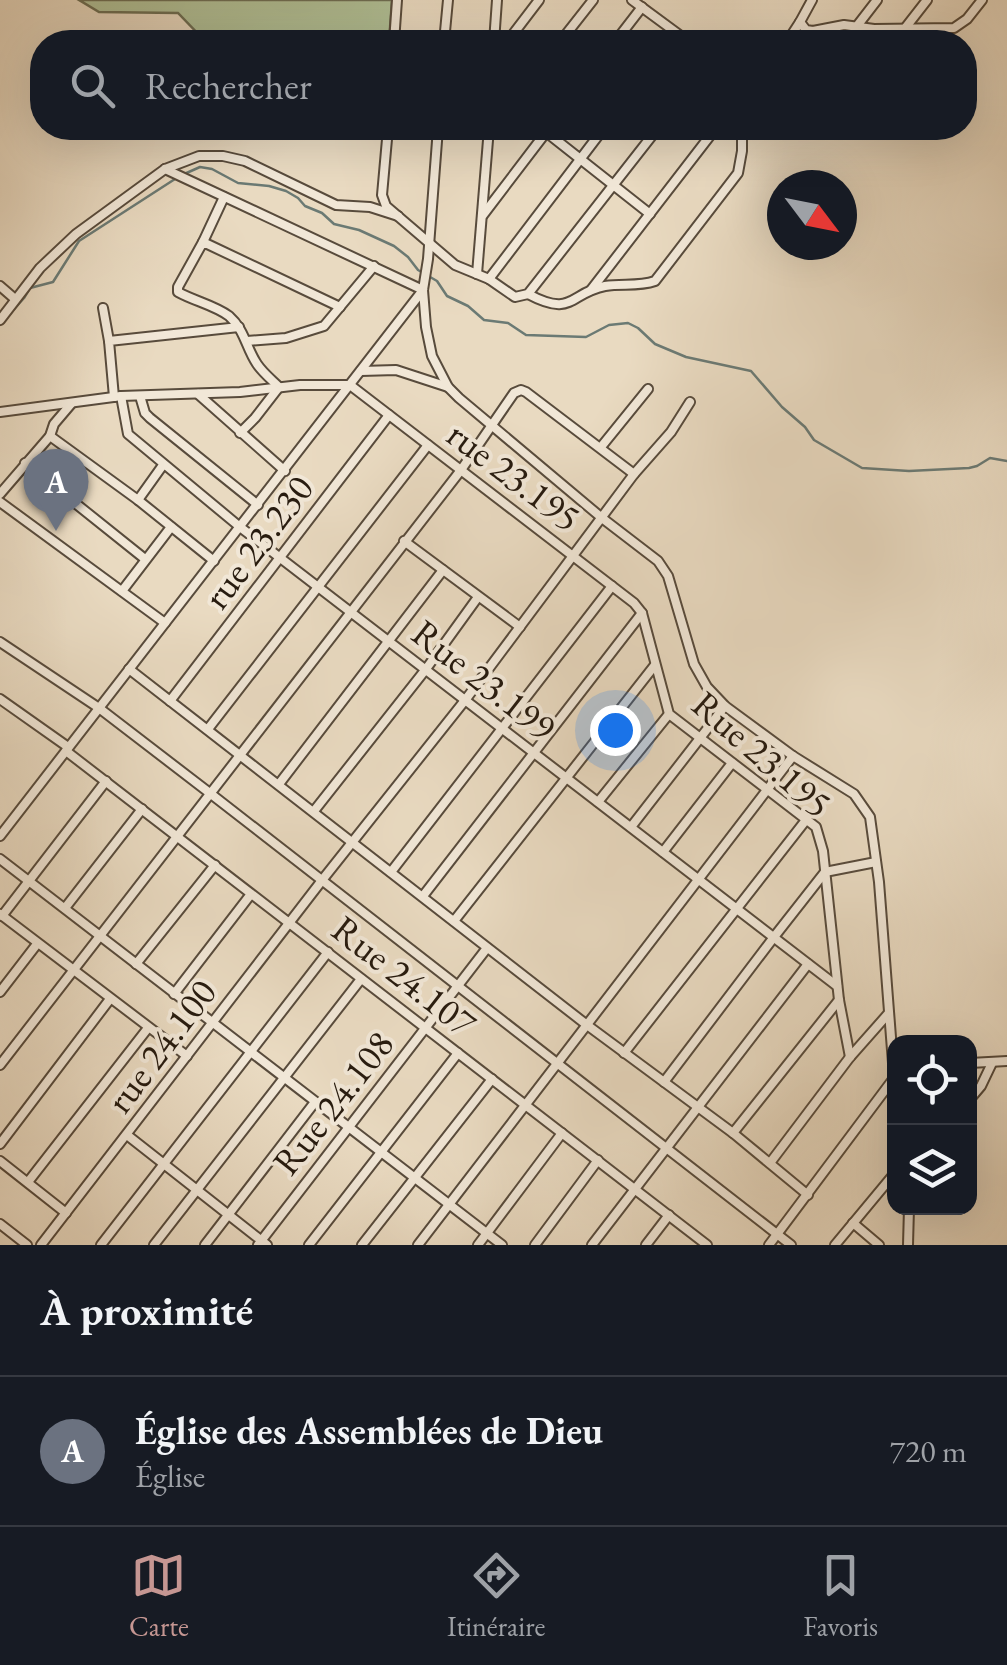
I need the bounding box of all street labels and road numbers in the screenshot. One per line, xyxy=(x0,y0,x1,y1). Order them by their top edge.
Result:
street label: rue 23.195 xyxy=(438,409,591,542)
street label: rue 23.230 xyxy=(191,465,324,618)
street label: Rue 23.199 xyxy=(402,608,566,751)
street label: Rue 23.195 xyxy=(682,680,842,828)
street label: Rue 24.107 xyxy=(322,904,487,1048)
street label: rue 24.100 xyxy=(94,969,227,1122)
street label: Rue 24.108 xyxy=(261,1021,404,1185)

